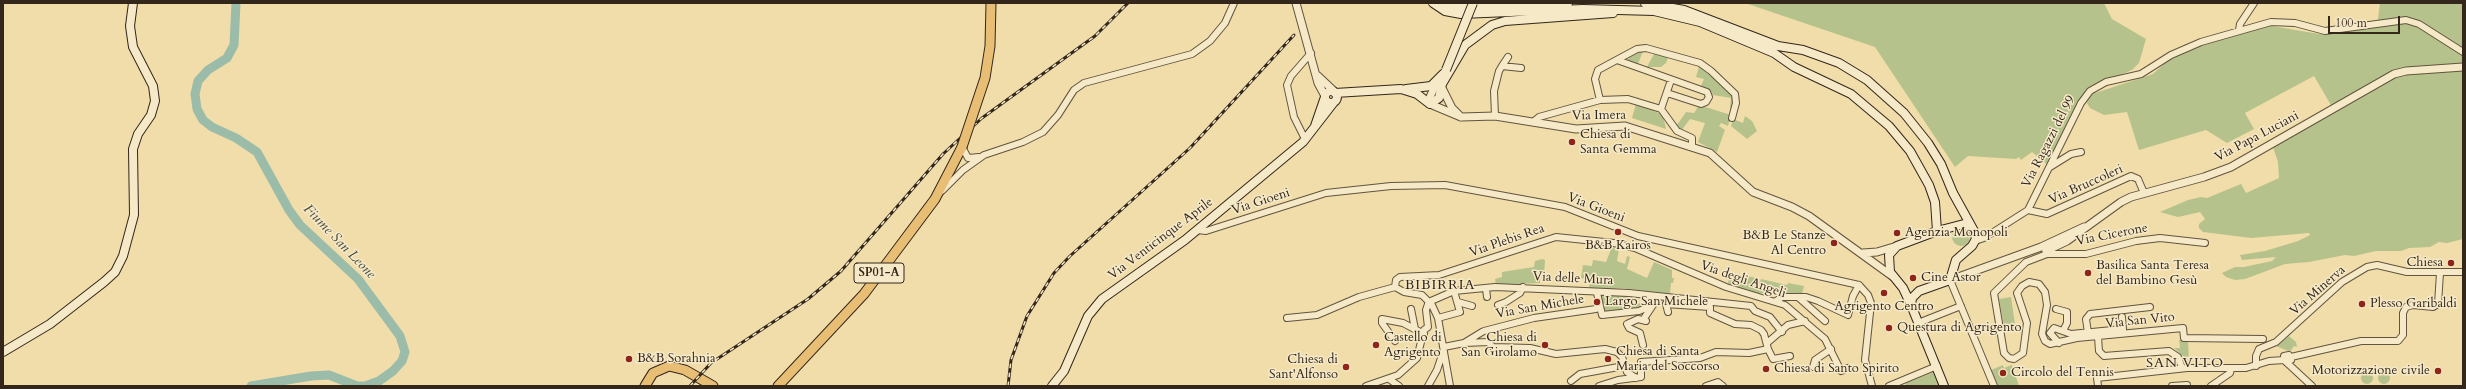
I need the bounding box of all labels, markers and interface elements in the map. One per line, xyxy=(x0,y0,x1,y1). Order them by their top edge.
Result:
scale bar xyxy=(2330,8,2402,34)
text: 100 m xyxy=(2335,15,2367,31)
street label: Via Ragazzi del 99 xyxy=(2019,93,2079,191)
street label: Via Imera xyxy=(1572,108,1626,124)
street label: Via Papa Luciani xyxy=(2212,108,2302,166)
place label: Chiesa di Santa Gemma xyxy=(1580,127,1657,158)
marker: Chiesa di Santa Gemma xyxy=(1567,137,1577,147)
street label: Via Bruccoleri xyxy=(2047,162,2125,208)
street label: Via Gioeni xyxy=(1230,185,1292,219)
street label: Via Gioeni xyxy=(1565,190,1627,226)
street label: Via Venticinque Aprile xyxy=(1106,195,1216,283)
water label: Fiume San Leone xyxy=(299,201,379,283)
street label: Via Cicerone xyxy=(2075,220,2149,250)
street label: Via Plebis Rea xyxy=(1467,221,1547,261)
place label: Agenzia Monopoli xyxy=(1905,225,2008,241)
marker: B&B Kairos xyxy=(1613,227,1623,237)
place label: B&B Le Stanze Al Centro xyxy=(1743,228,1826,259)
marker: Agenzia Monopoli xyxy=(1892,228,1902,238)
place label: B&B Kairos xyxy=(1585,238,1651,254)
marker: B&B Le Stanze Al Centro xyxy=(1829,238,1839,248)
place label: Chiesa xyxy=(2406,255,2443,271)
street label: Via degli Angeli xyxy=(1698,258,1788,302)
place label: Basilica Santa Teresa del Bambino Gesù xyxy=(2096,258,2209,289)
marker: Chiesa xyxy=(2446,258,2456,268)
road number: SP01-A xyxy=(854,263,904,283)
street label: Via Minerva xyxy=(2287,263,2349,319)
marker: Basilica Santa Teresa del Bambino Gesù xyxy=(2083,268,2093,278)
street label: Via delle Mura xyxy=(1532,269,1614,289)
place label: Cine Astor xyxy=(1921,270,1981,286)
marker: Cine Astor xyxy=(1908,273,1918,283)
district label: BIBIRRIA xyxy=(1405,278,1475,294)
marker: Agrigento Centro xyxy=(1879,288,1889,298)
street label: Via San Michele xyxy=(1495,292,1585,322)
place label: Largo San Michele xyxy=(1605,294,1708,310)
place label: Plesso Garibaldi xyxy=(2370,296,2457,312)
marker: Largo San Michele xyxy=(1592,297,1602,307)
place label: Agrigento Centro xyxy=(1834,299,1934,315)
marker: Plesso Garibaldi xyxy=(2357,299,2367,309)
street label: Via San Vito xyxy=(2105,310,2175,332)
place label: Questura di Agrigento xyxy=(1897,320,2021,336)
marker: Questura di Agrigento xyxy=(1884,323,1894,333)
place label: Castello di Agrigento xyxy=(1384,330,1442,361)
place label: Chiesa di San Girolamo xyxy=(1461,330,1537,361)
marker: Castello di Agrigento xyxy=(1371,340,1381,350)
marker: Chiesa di San Girolamo xyxy=(1540,340,1550,350)
place label: Chiesa di Santa Maria del Soccorso xyxy=(1616,344,1720,375)
place label: B&B Sorahnia xyxy=(637,351,716,367)
place label: Chiesa di Sant'Alfonso xyxy=(1269,352,1338,383)
marker: B&B Sorahnia xyxy=(624,354,634,364)
marker: Chiesa di Santa Maria del Soccorso xyxy=(1603,354,1613,364)
district label: SAN VITO xyxy=(2146,356,2224,372)
place label: Chiesa di Santo Spirito xyxy=(1774,361,1899,377)
marker: Chiesa di Sant'Alfonso xyxy=(1341,362,1351,372)
place label: Motorizzazione civile xyxy=(2312,363,2430,379)
marker: Chiesa di Santo Spirito xyxy=(1761,364,1771,374)
place label: Circolo del Tennis xyxy=(2011,365,2114,381)
marker: Motorizzazione civile xyxy=(2433,366,2443,376)
marker: Circolo del Tennis xyxy=(1998,368,2008,378)

